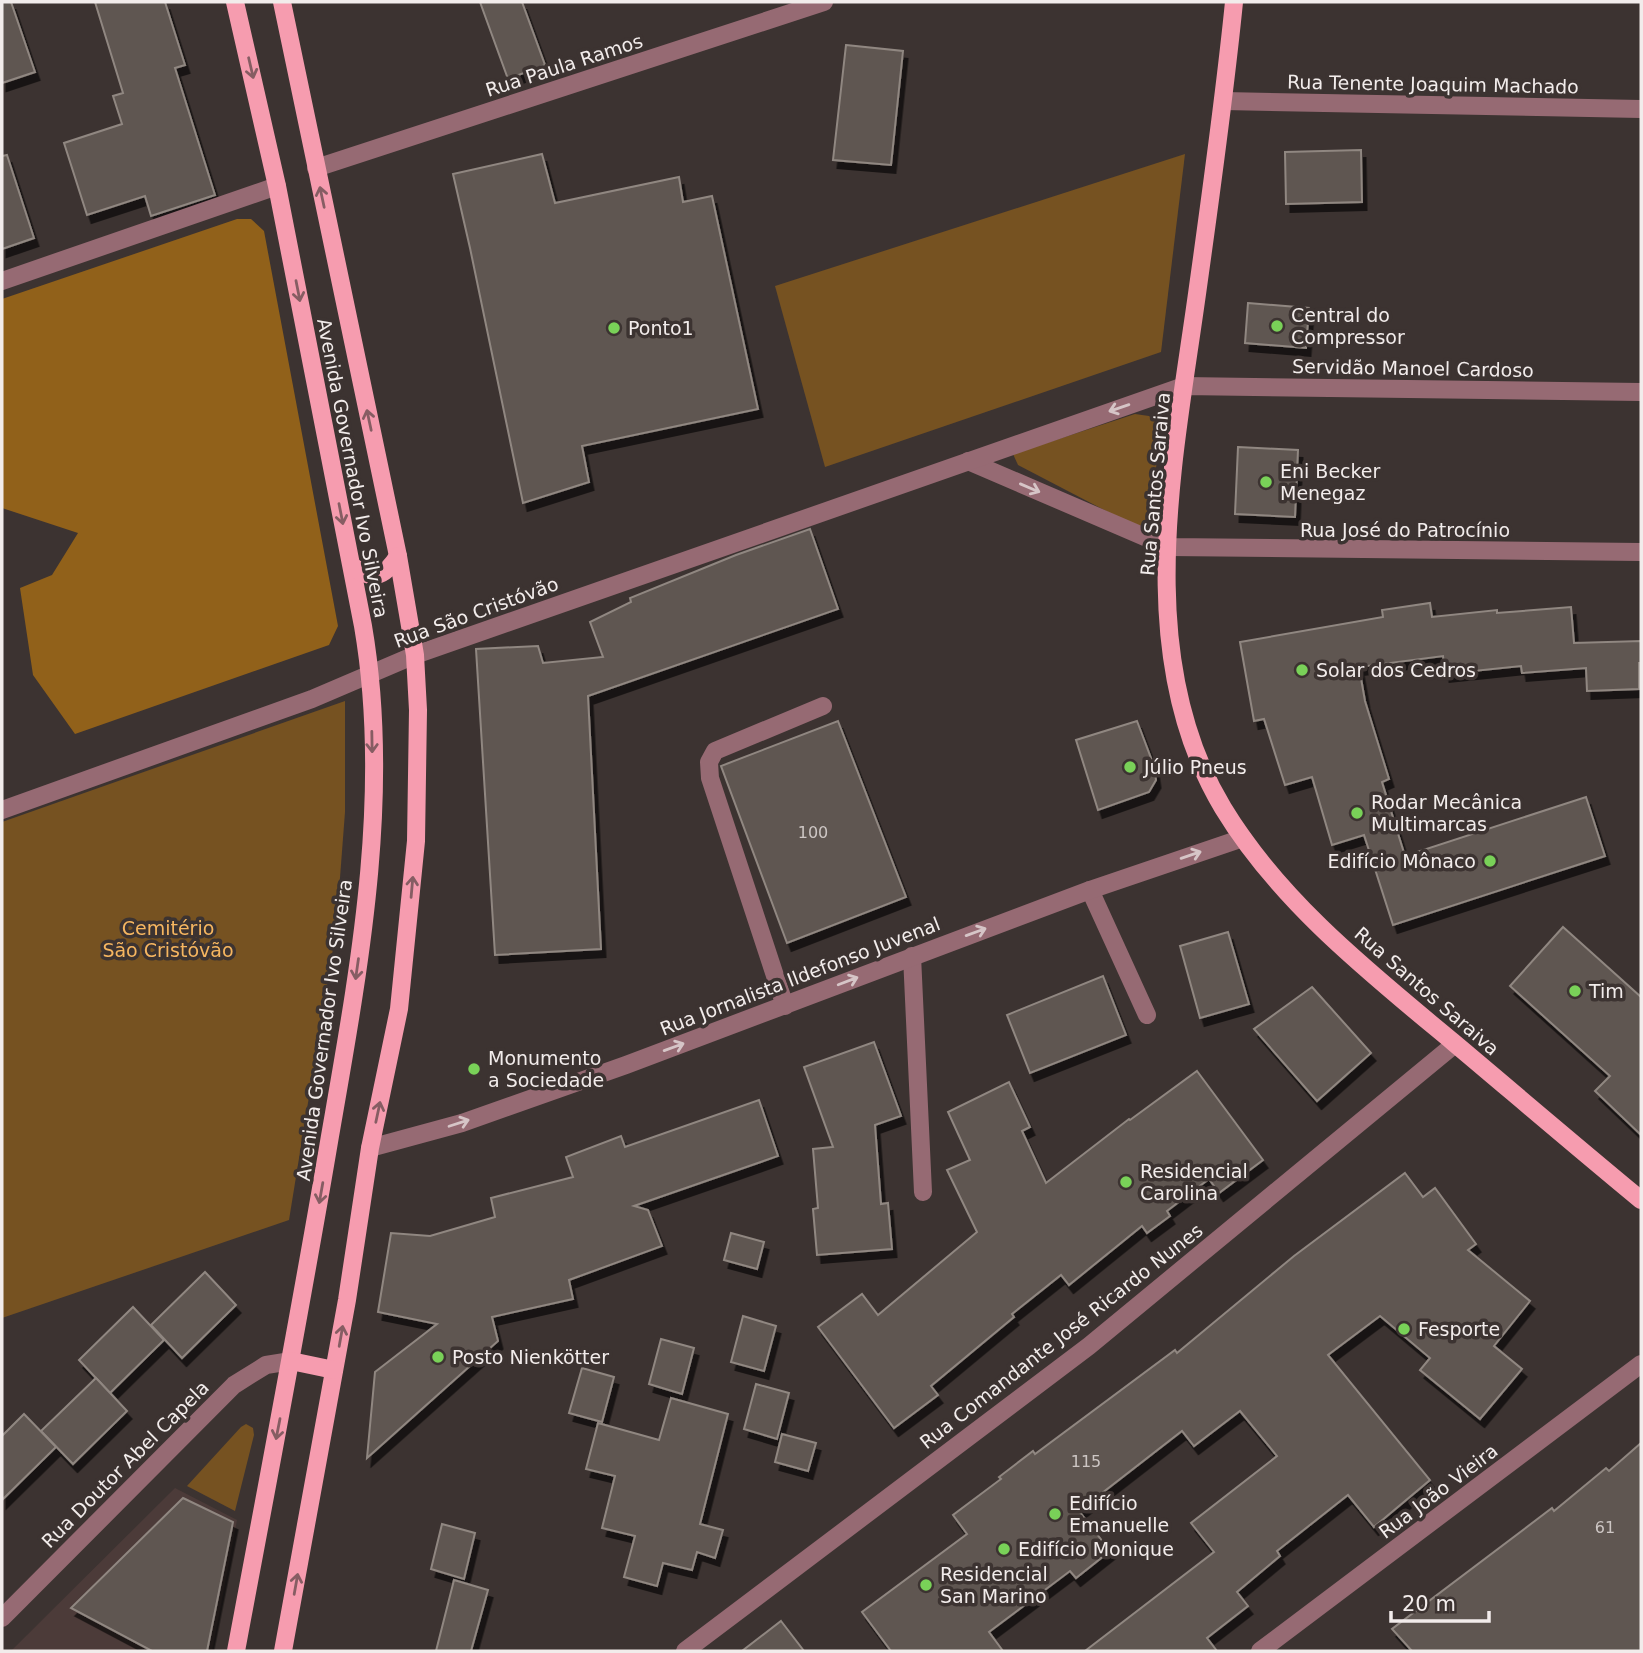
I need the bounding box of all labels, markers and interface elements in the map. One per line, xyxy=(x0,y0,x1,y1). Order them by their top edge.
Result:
street label: Rua Paula Ramos xyxy=(483,29,645,101)
one-way arrow xyxy=(244,56,258,79)
street label: Rua Tenente Joaquim Machado xyxy=(1287,70,1579,98)
one-way arrow xyxy=(314,186,328,209)
one-way arrow xyxy=(291,279,305,302)
place label: Central do Compressor xyxy=(1291,304,1405,348)
street label: Avenida Governador Ivo Silveira xyxy=(313,316,393,620)
place label: Ponto1 xyxy=(628,317,694,339)
marker: Central do Compressor xyxy=(1269,318,1285,334)
marker: Ponto1 xyxy=(606,320,622,336)
street label: Servidão Manoel Cardoso xyxy=(1292,355,1534,381)
street label: Rua Santos Saraiva xyxy=(1136,391,1174,577)
one-way arrow xyxy=(1108,402,1130,415)
one-way arrow xyxy=(361,409,375,432)
place label: Eni Becker Menegaz xyxy=(1280,460,1381,504)
marker: Eni Becker Menegaz xyxy=(1258,474,1274,490)
one-way arrow xyxy=(1019,482,1041,495)
one-way arrow xyxy=(335,502,349,525)
street label: Rua José do Patrocínio xyxy=(1300,519,1510,541)
street label: Rua São Cristóvão xyxy=(391,572,561,652)
place label: Solar dos Cedros xyxy=(1316,659,1476,681)
marker: Solar dos Cedros xyxy=(1294,662,1310,678)
one-way arrow xyxy=(366,730,379,753)
place label: Júlio Pneus xyxy=(1143,756,1247,778)
marker: Júlio Pneus xyxy=(1122,759,1138,775)
place label: Rodar Mecânica Multimarcas xyxy=(1371,791,1522,835)
marker: Rodar Mecânica Multimarcas xyxy=(1349,805,1365,821)
house number: 100 xyxy=(798,823,828,842)
one-way arrow xyxy=(1179,848,1201,860)
place label: Edifício Mônaco xyxy=(1328,850,1476,872)
marker: Edifício Mônaco xyxy=(1482,853,1498,869)
one-way arrow xyxy=(406,876,419,899)
street label: Avenida Governador Ivo Silveira xyxy=(292,878,356,1182)
street label: Rua Jornalista Ildefonso Juvenal xyxy=(657,912,943,1040)
park label: Cemitério São Cristóvão xyxy=(102,917,234,961)
street label: Rua Santos Saraiva xyxy=(1350,922,1504,1060)
one-way arrow xyxy=(965,925,987,937)
one-way arrow xyxy=(351,957,364,980)
one-way arrow xyxy=(837,973,859,986)
place label: Tim xyxy=(1588,980,1624,1002)
marker: Tim xyxy=(1567,983,1583,999)
one-way arrow xyxy=(662,1040,684,1053)
place label: Monumento a Sociedade xyxy=(488,1047,604,1091)
marker: Monumento a Sociedade xyxy=(466,1061,482,1077)
one-way arrow xyxy=(371,1101,385,1124)
one-way arrow xyxy=(448,1116,470,1129)
place label: Residencial Carolina xyxy=(1140,1160,1248,1204)
marker: Residencial Carolina xyxy=(1118,1174,1134,1190)
one-way arrow xyxy=(314,1181,327,1204)
street label: Rua Comandante José Ricardo Nunes xyxy=(915,1219,1207,1453)
place label: Fesporte xyxy=(1418,1318,1500,1340)
marker: Fesporte xyxy=(1396,1321,1412,1337)
one-way arrow xyxy=(334,1325,348,1348)
place label: Posto Nienkötter xyxy=(452,1346,609,1368)
marker: Posto Nienkötter xyxy=(430,1349,446,1365)
street label: Rua Doutor Abel Capela xyxy=(37,1376,213,1552)
one-way arrow xyxy=(271,1417,285,1440)
street label: Rua João Vieira xyxy=(1374,1439,1502,1543)
house number: 115 xyxy=(1071,1452,1101,1471)
place label: Edifício Emanuelle xyxy=(1069,1492,1169,1536)
marker: Edifício Emanuelle xyxy=(1047,1506,1063,1522)
house number: 61 xyxy=(1595,1518,1615,1537)
place label: Edifício Monique xyxy=(1018,1538,1174,1560)
marker: Edifício Monique xyxy=(996,1541,1012,1557)
place label: Residencial San Marino xyxy=(940,1563,1048,1607)
one-way arrow xyxy=(289,1573,303,1596)
marker: Residencial San Marino xyxy=(918,1577,934,1593)
scale bar xyxy=(1391,1580,1489,1624)
text: 20 m xyxy=(1402,1592,1456,1616)

